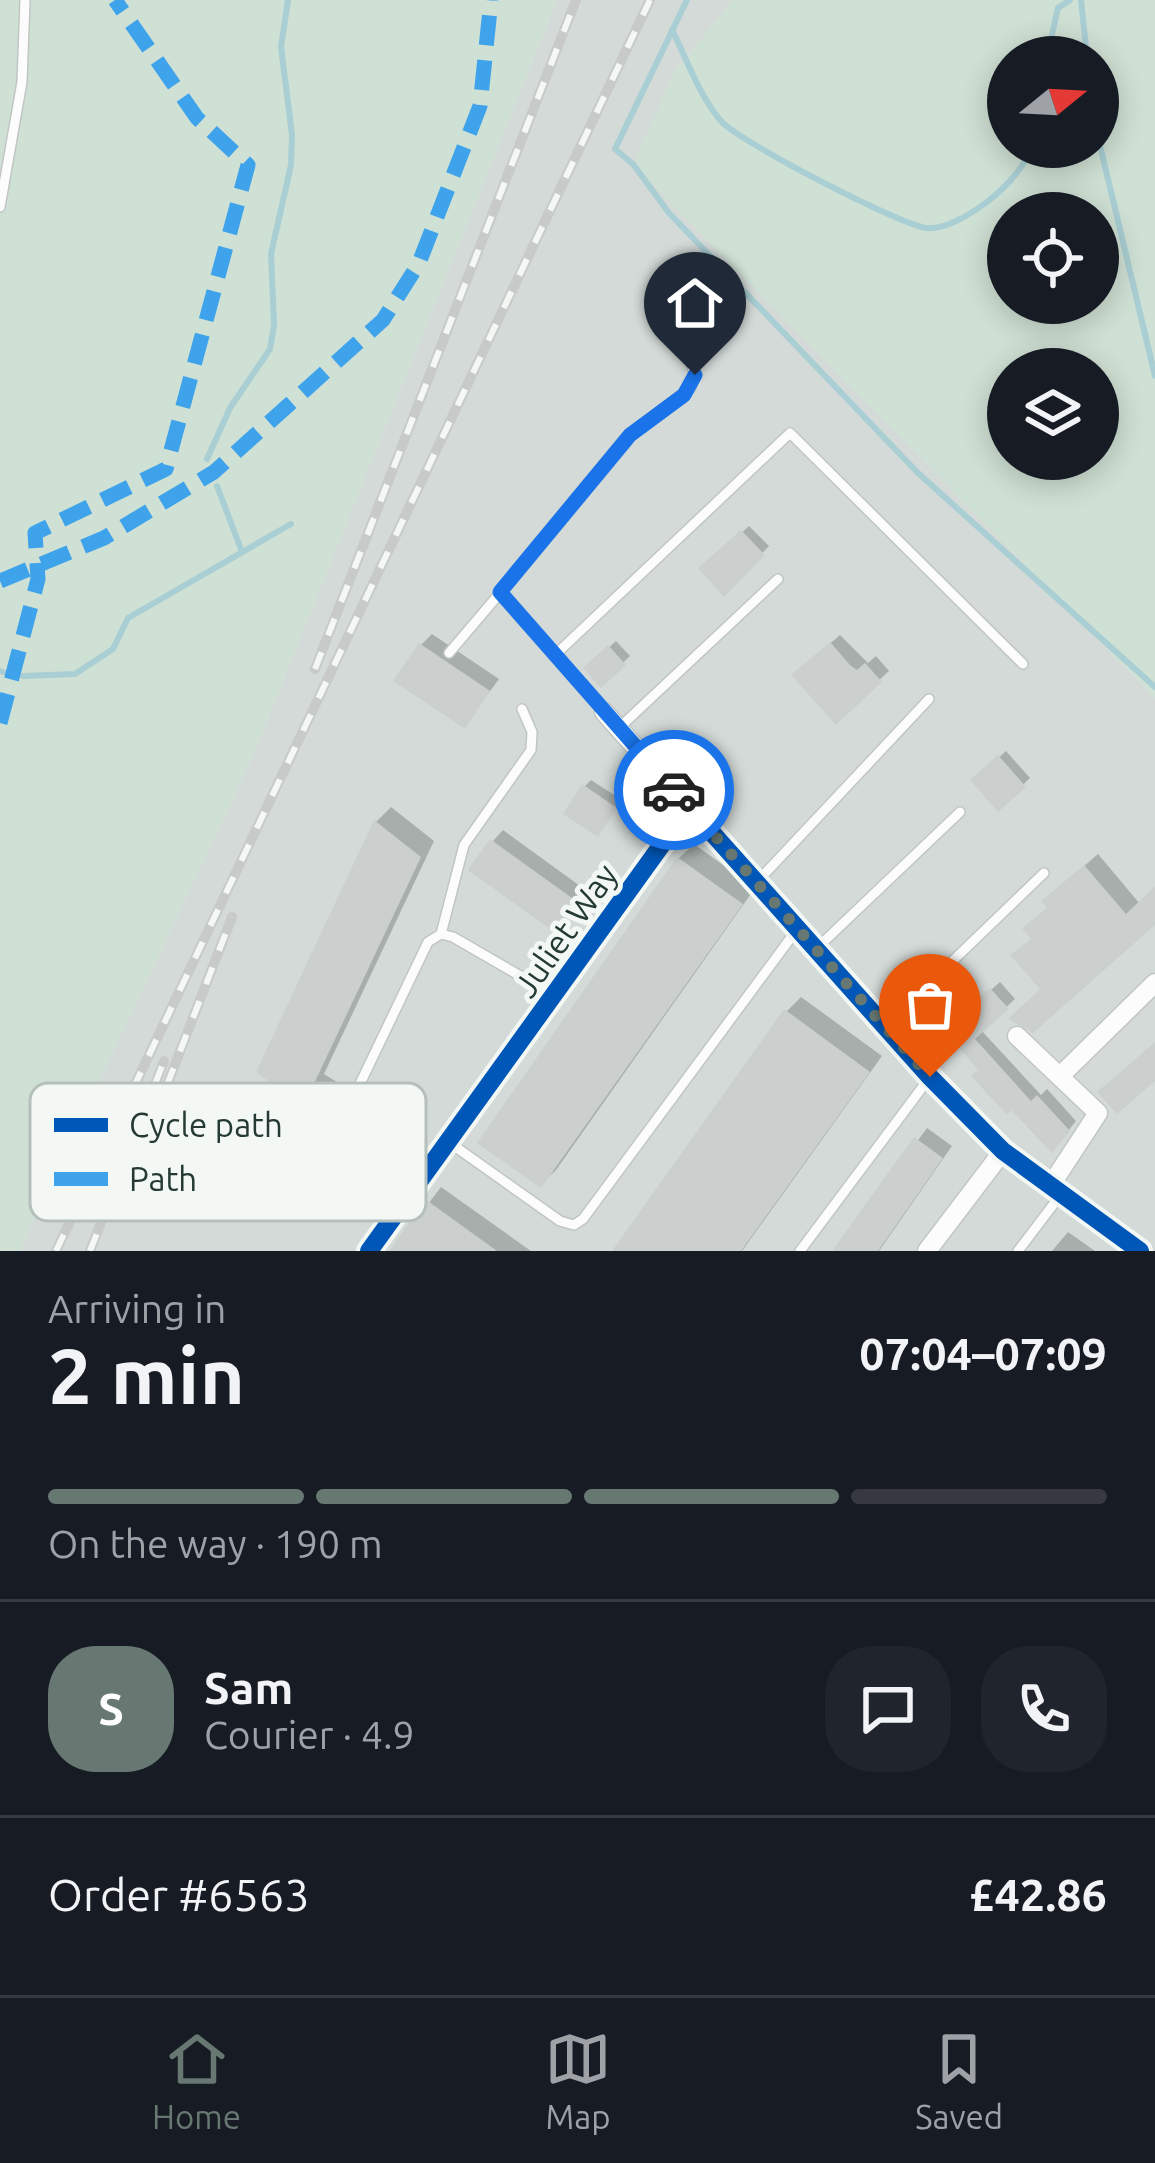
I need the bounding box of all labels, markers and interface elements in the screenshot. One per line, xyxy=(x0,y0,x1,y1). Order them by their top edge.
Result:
north arrow xyxy=(987,36,1119,168)
map controls xyxy=(987,36,1119,480)
button: locate xyxy=(987,192,1119,324)
pin xyxy=(644,252,746,375)
icon: home xyxy=(662,270,728,336)
button: layers xyxy=(987,348,1119,480)
courier xyxy=(614,730,734,850)
icon: car xyxy=(641,757,707,823)
street label: Juliet Way xyxy=(506,857,624,1003)
pin xyxy=(879,954,981,1077)
icon: bag xyxy=(897,972,963,1038)
legend xyxy=(30,1083,426,1221)
text: Cycle path xyxy=(129,1106,283,1143)
text: Path xyxy=(129,1160,197,1197)
text: Arriving in xyxy=(48,1287,226,1330)
text: 07:04–07:09 xyxy=(859,1328,1107,1379)
text: 2 min xyxy=(48,1331,245,1419)
text: On the way · 190 m xyxy=(48,1522,383,1565)
button: chat xyxy=(825,1646,951,1772)
button: phone xyxy=(981,1646,1107,1772)
text: Sam xyxy=(204,1662,293,1713)
text: S xyxy=(98,1683,124,1734)
text: Courier · 4.9 xyxy=(204,1713,415,1756)
text: Order #6563 xyxy=(48,1869,310,1920)
text: £42.86 xyxy=(969,1869,1107,1920)
tab: Home xyxy=(152,2026,241,2135)
tab: Map xyxy=(545,2026,611,2135)
tab: Saved xyxy=(915,2026,1003,2135)

